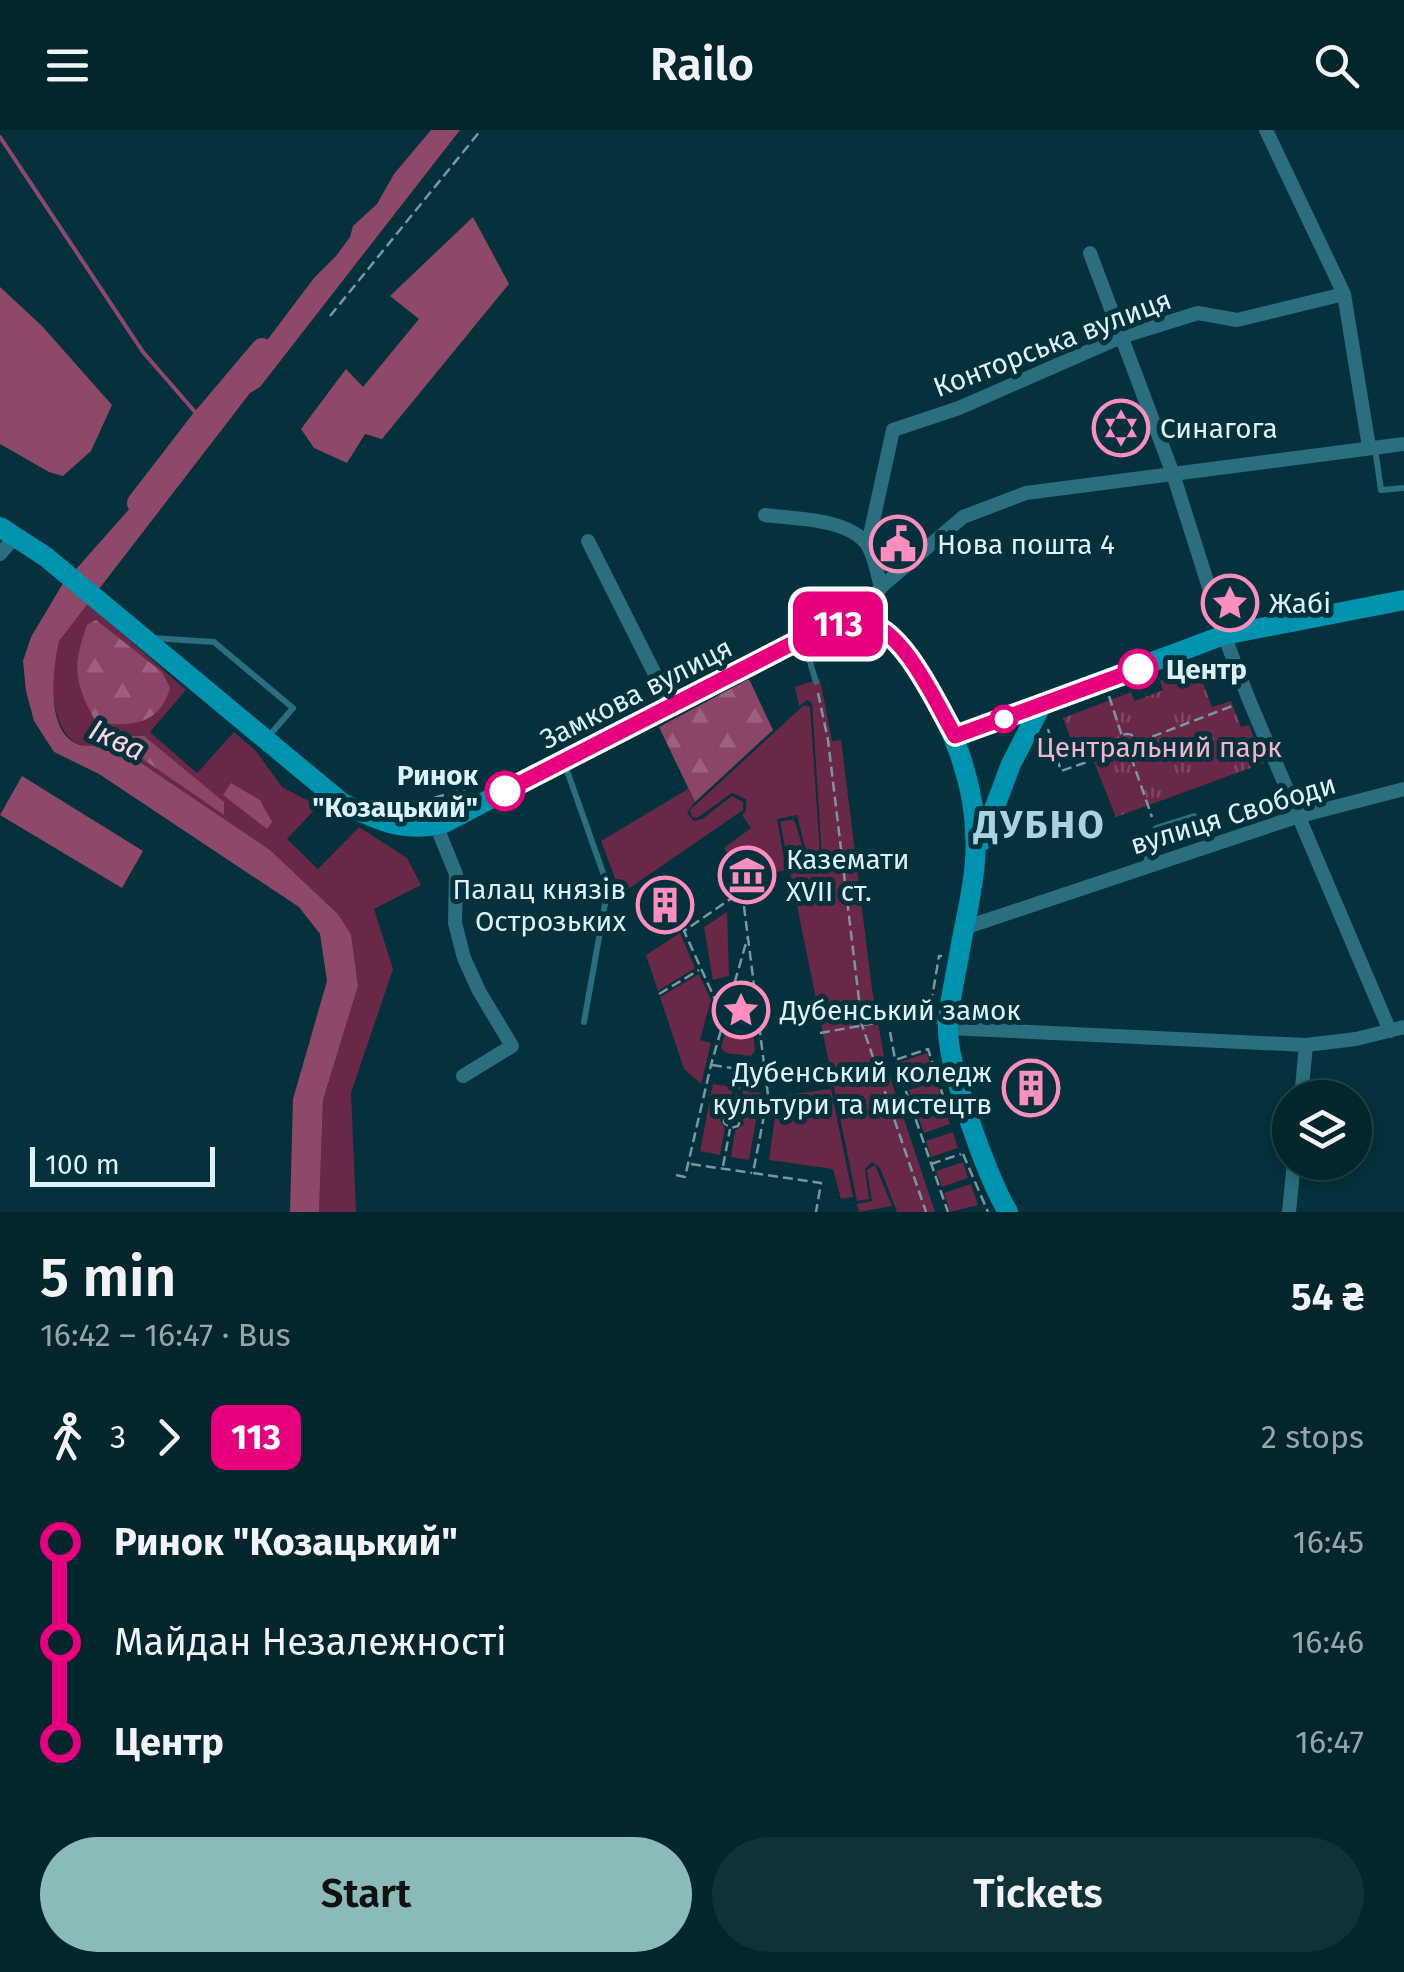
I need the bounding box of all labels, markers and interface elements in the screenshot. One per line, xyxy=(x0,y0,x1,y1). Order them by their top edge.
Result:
icon: menu xyxy=(40,38,95,93)
text: Railo xyxy=(650,38,754,92)
icon: search xyxy=(1309,38,1364,93)
street label: Конторська вулиця xyxy=(929,283,1176,404)
synagogue icon: Синагога xyxy=(1091,398,1151,458)
place label: Синагога xyxy=(1160,412,1278,445)
public building icon: Нова пошта 4 xyxy=(868,514,928,574)
place label: Нова пошта 4 xyxy=(937,528,1115,561)
place icon: Жабі xyxy=(1200,573,1260,633)
place label: Жабі xyxy=(1269,587,1331,620)
line badge: 113 xyxy=(780,592,896,656)
text: 113 xyxy=(813,603,863,645)
street label: Замкова вулиця xyxy=(535,631,738,756)
marker: Центр xyxy=(1119,650,1157,688)
place label: Центр xyxy=(1166,653,1247,686)
unlabelled marker xyxy=(991,706,1017,732)
water label: Іква xyxy=(83,712,151,768)
park label: Центральний парк xyxy=(1036,731,1282,764)
place label: Ринок "Козацький" xyxy=(312,759,479,824)
street label: вулиця Свободи xyxy=(1126,768,1340,861)
marker: Ринок "Козацький" xyxy=(486,772,524,810)
district label: ДУБНО xyxy=(973,802,1106,848)
place label: Каземати XVII ст. xyxy=(786,843,910,908)
museum icon: Каземати XVII ст. xyxy=(717,845,777,905)
place label: Палац князів Острозьких xyxy=(452,873,626,938)
building icon: Палац князів Острозьких xyxy=(635,875,695,935)
place icon: Дубенський замок xyxy=(711,980,771,1040)
place label: Дубенський замок xyxy=(779,994,1021,1027)
place label: Дубенський коледж культури та мистецтв xyxy=(712,1056,992,1121)
building icon: Дубенський коледж культури та мистецтв xyxy=(1001,1058,1061,1118)
map controls xyxy=(1272,1080,1372,1180)
button: layers xyxy=(1272,1080,1372,1180)
scale bar xyxy=(30,1142,215,1186)
text: 100 m xyxy=(45,1148,120,1181)
text: 5 min xyxy=(40,1245,176,1311)
text: 54 ₴ xyxy=(1291,1274,1364,1320)
text: 16:42 – 16:47 · Bus xyxy=(40,1316,291,1354)
icon: walk xyxy=(40,1410,95,1465)
icon: forward xyxy=(141,1410,196,1465)
text: 113 xyxy=(231,1416,281,1458)
text: 3 xyxy=(110,1418,126,1456)
text: 2 stops xyxy=(1261,1418,1364,1456)
text: Ринок "Козацький" xyxy=(114,1519,458,1565)
text: 16:45 xyxy=(1293,1523,1364,1561)
text: Майдан Незалежності xyxy=(114,1619,507,1665)
text: 16:46 xyxy=(1291,1623,1364,1661)
text: Центр xyxy=(114,1719,224,1765)
text: 16:47 xyxy=(1295,1723,1364,1761)
button: Start xyxy=(40,1837,692,1952)
button: Tickets xyxy=(712,1837,1364,1952)

